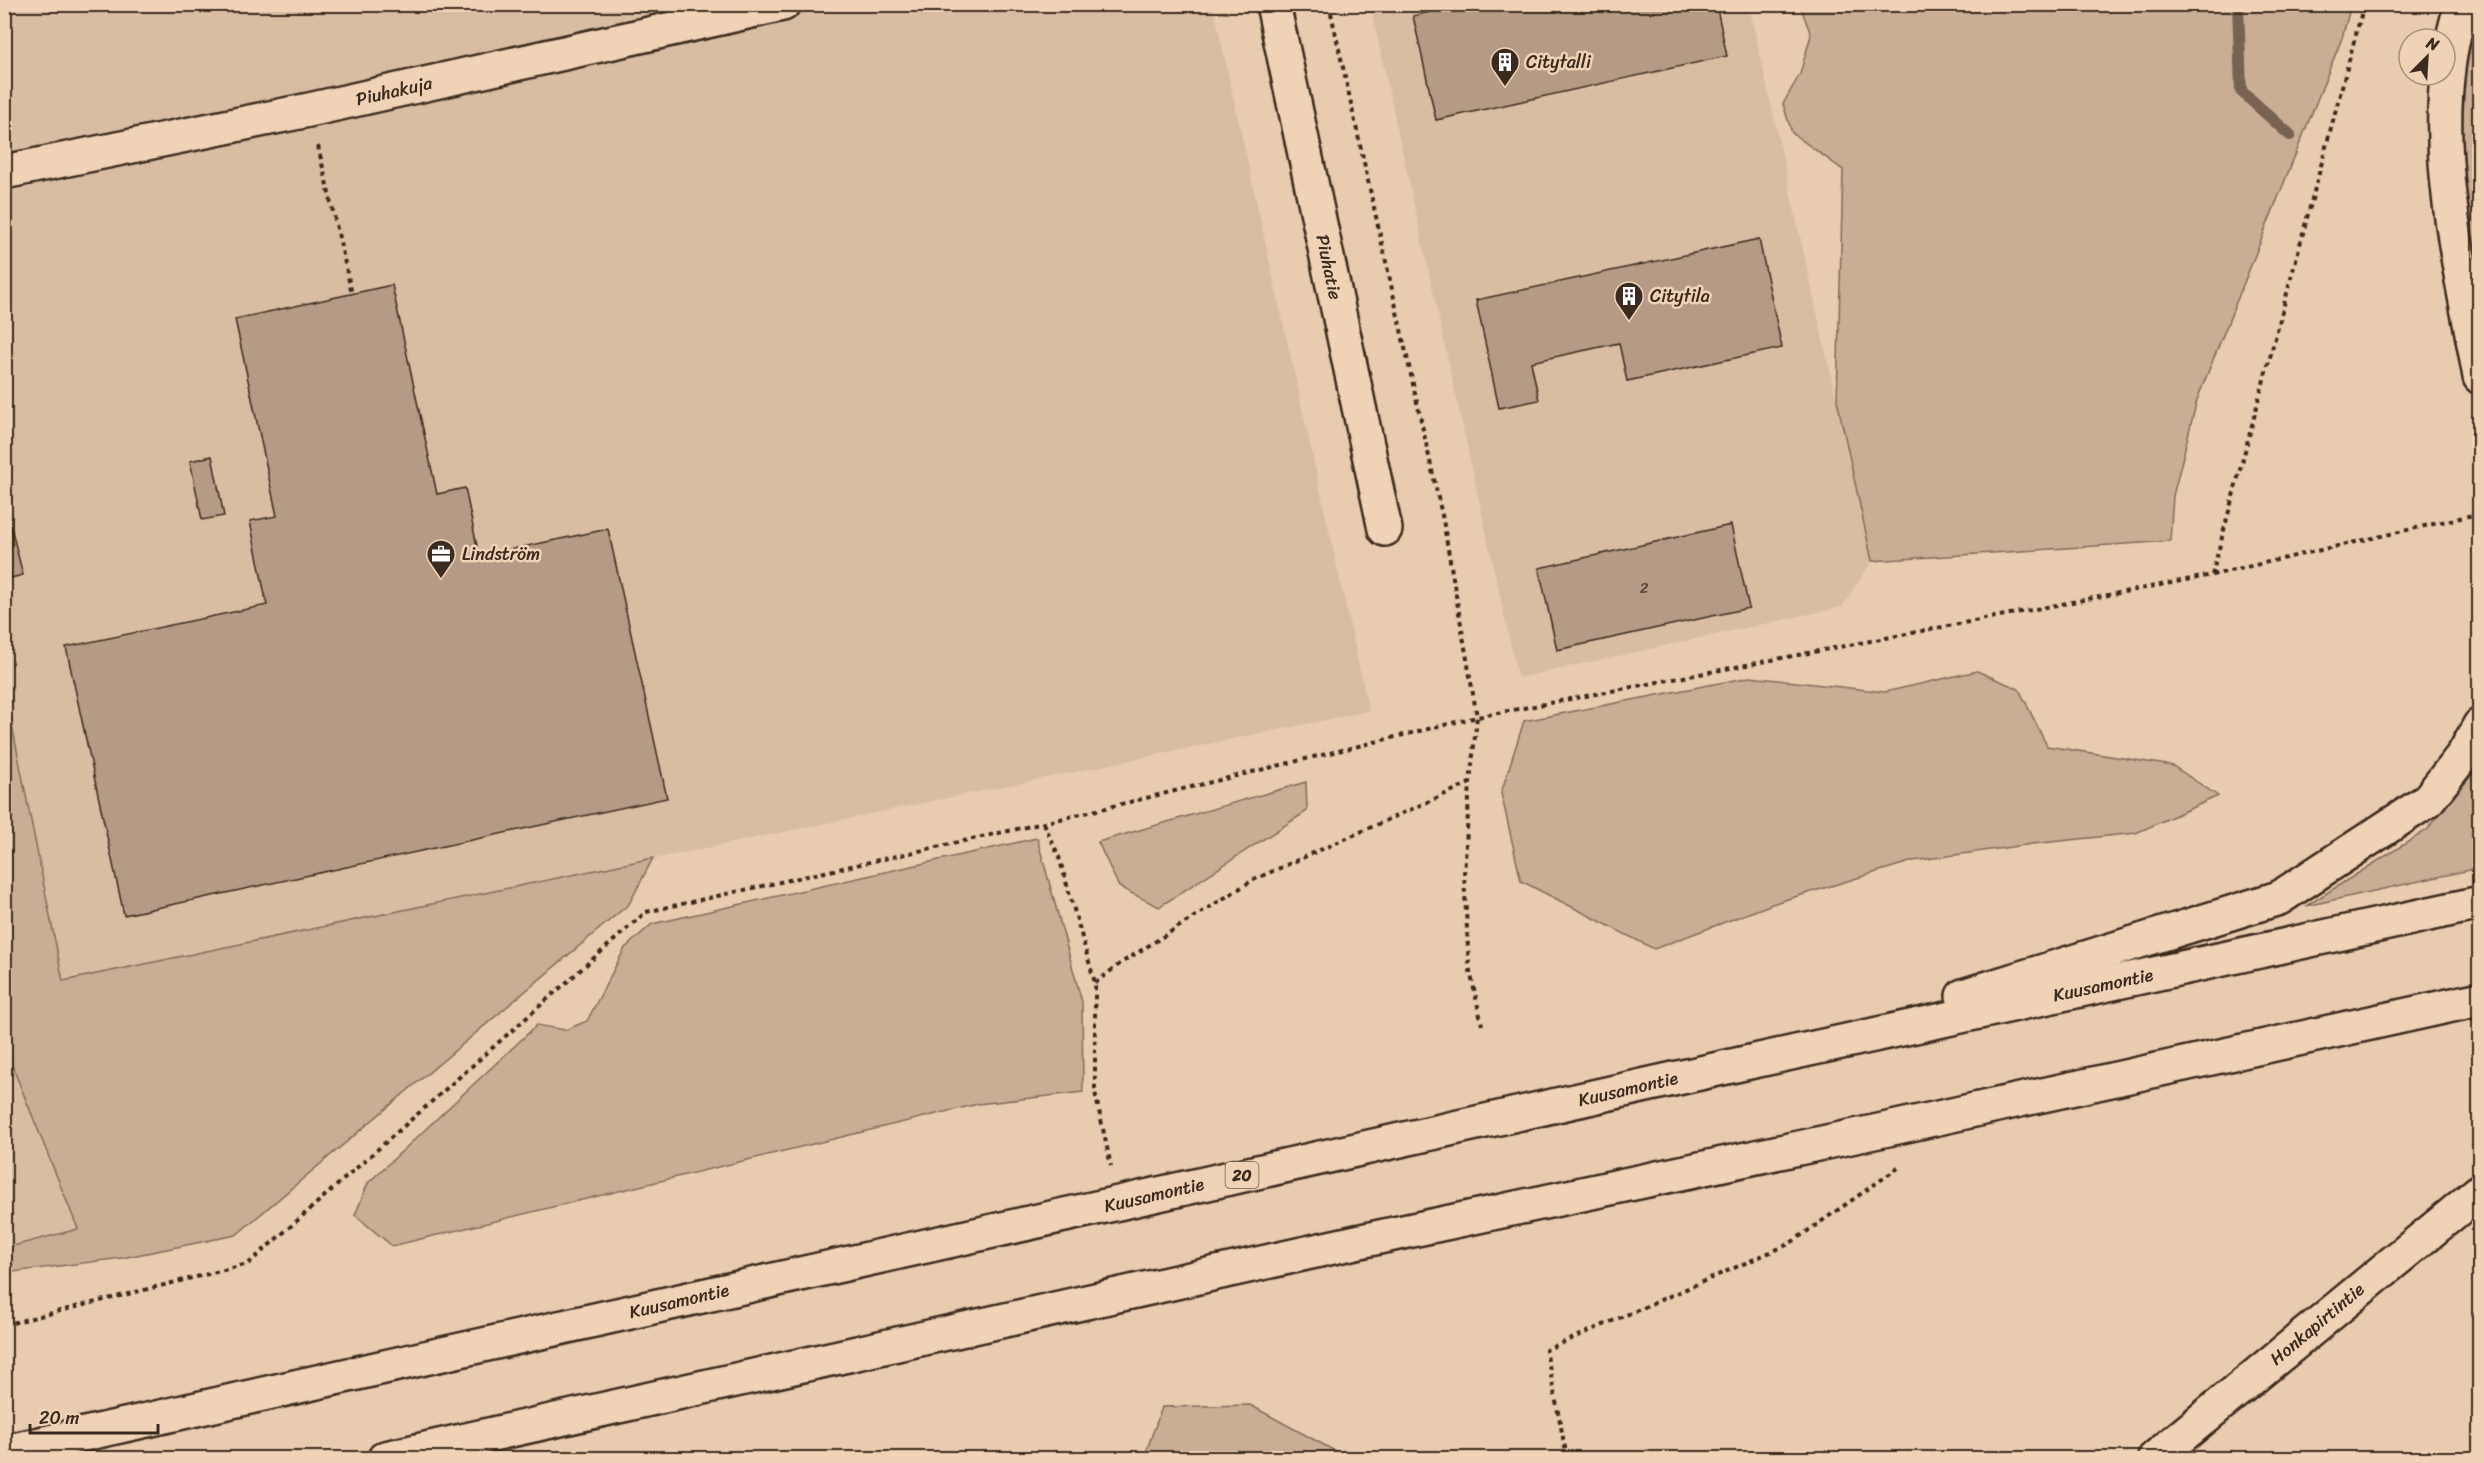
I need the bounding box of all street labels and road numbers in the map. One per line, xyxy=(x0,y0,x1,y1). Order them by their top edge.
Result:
street label: Piuhakuja xyxy=(353,66,436,115)
street label: Piuhatie xyxy=(1306,231,1352,303)
street label: Kuusamontie xyxy=(2050,959,2156,1011)
street label: Kuusamontie xyxy=(1575,1062,1682,1116)
road number: 20 xyxy=(1226,1162,1258,1188)
street label: Kuusamontie xyxy=(1101,1168,1208,1222)
street label: Kuusamontie xyxy=(626,1274,733,1328)
street label: Honkapirtintie xyxy=(2262,1274,2372,1374)

